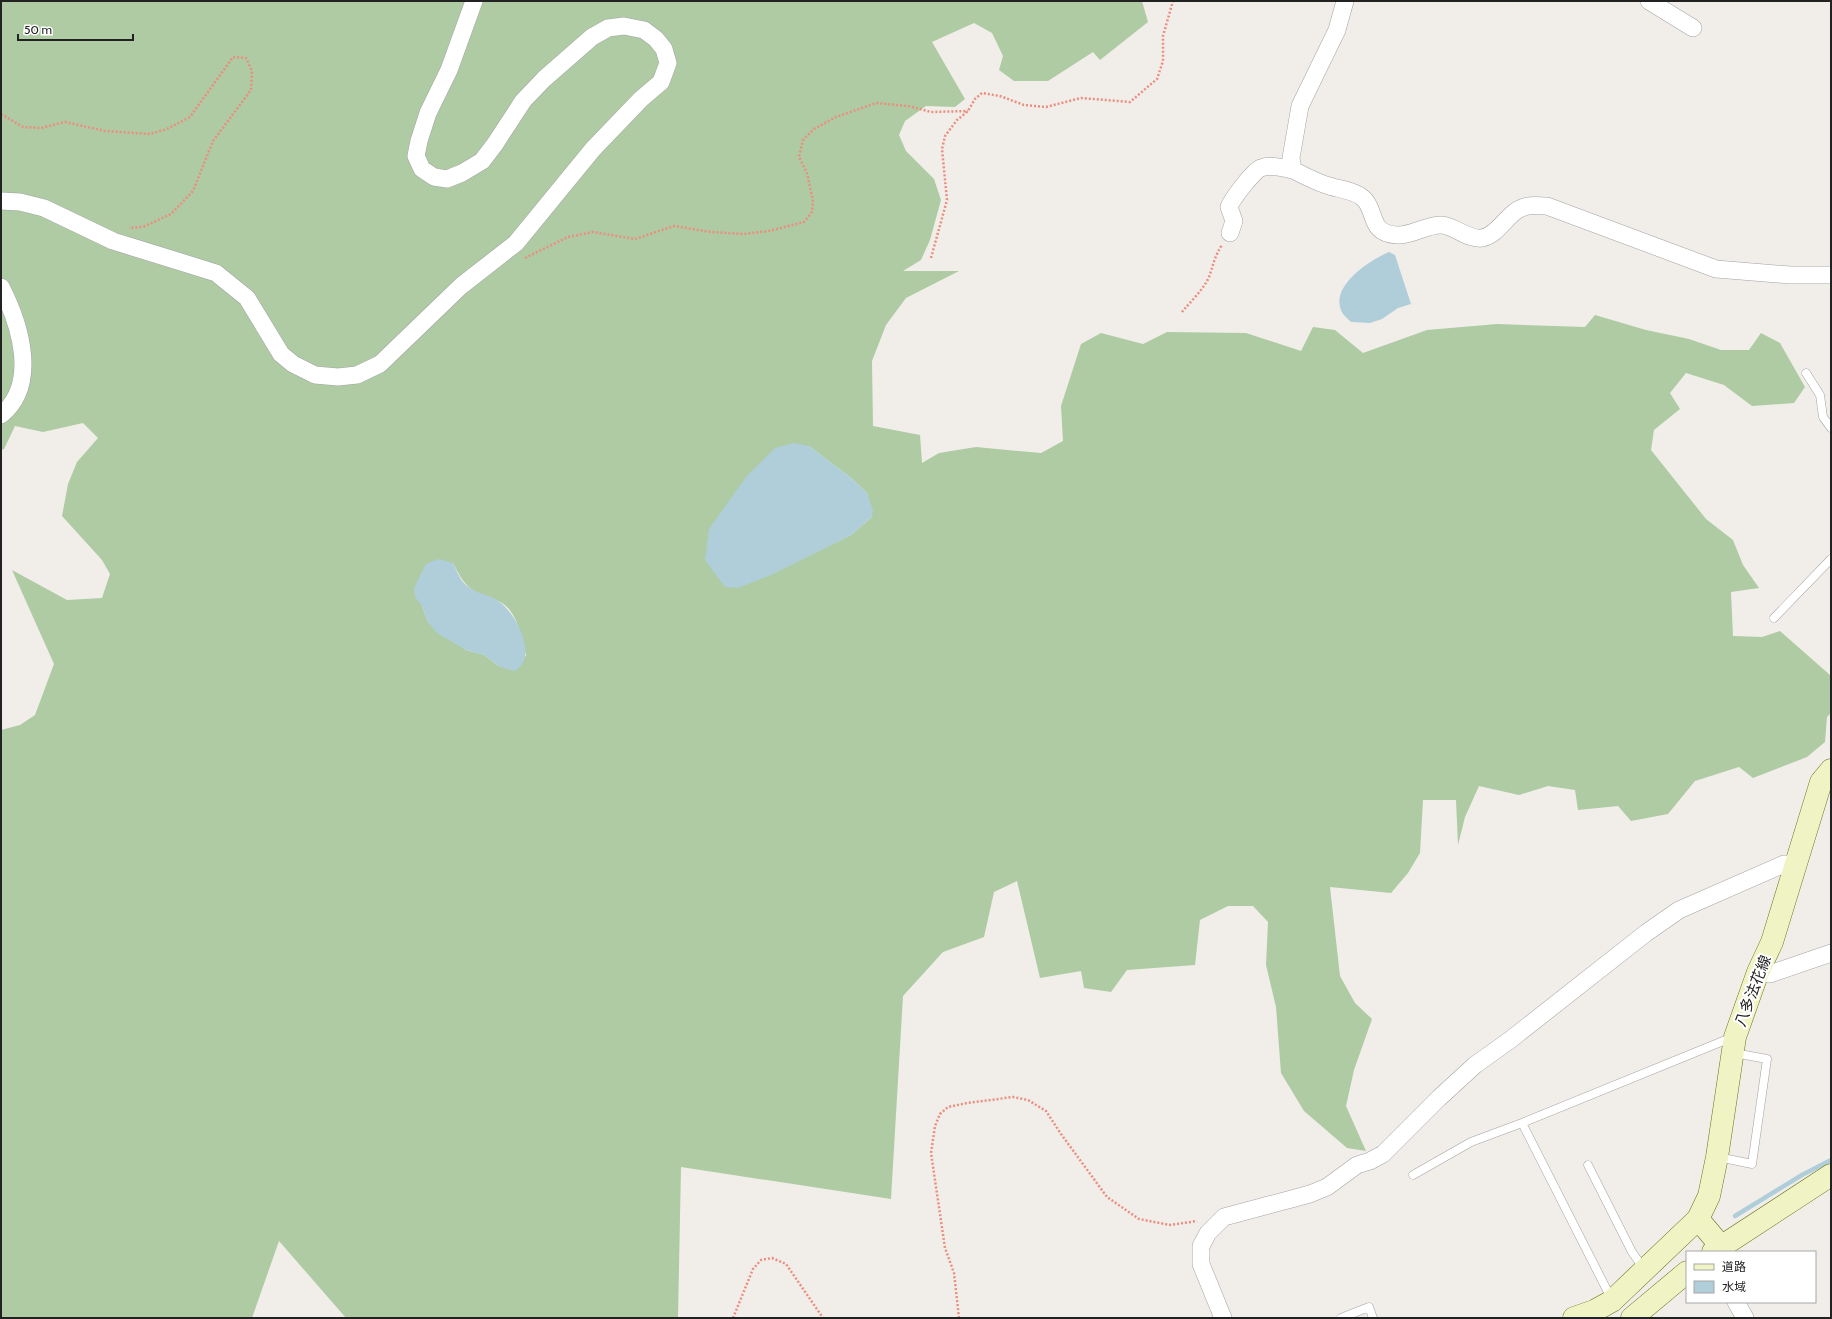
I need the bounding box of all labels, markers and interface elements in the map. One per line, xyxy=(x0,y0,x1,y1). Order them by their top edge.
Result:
scale bar xyxy=(18,16,133,42)
text: 50 m xyxy=(24,22,52,37)
street label: 八多法花線 xyxy=(1731,953,1775,1029)
legend xyxy=(1686,1251,1816,1303)
text: 道路 xyxy=(1722,1259,1746,1274)
text: 水域 xyxy=(1722,1279,1746,1294)

